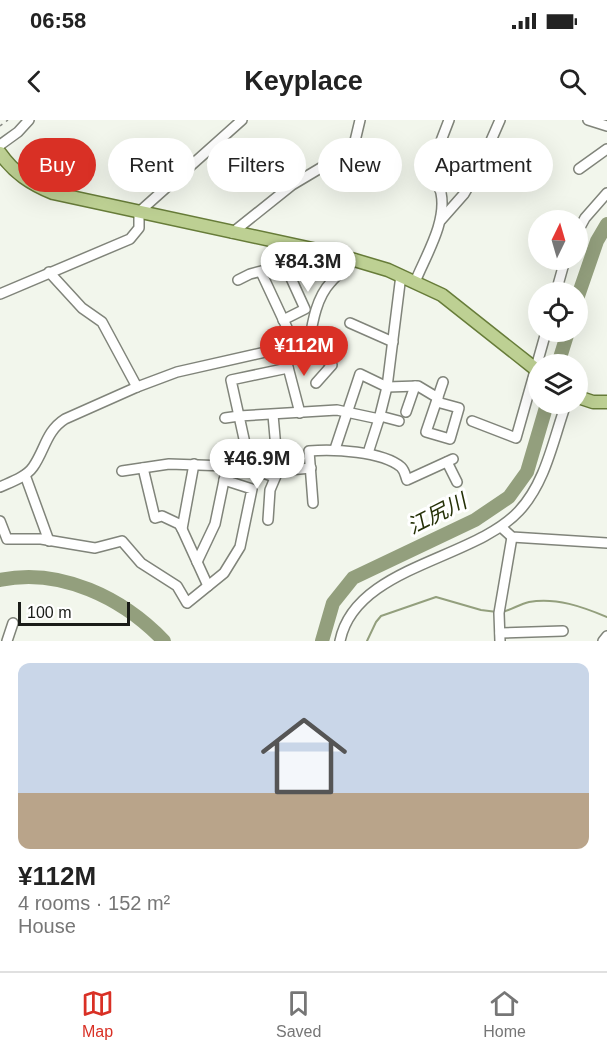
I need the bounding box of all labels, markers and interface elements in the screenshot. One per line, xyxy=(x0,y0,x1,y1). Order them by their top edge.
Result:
text: 06:58 xyxy=(30,8,86,33)
icon: back xyxy=(18,65,51,98)
icon: search xyxy=(556,65,589,98)
text: Keyplace xyxy=(244,66,363,96)
chip: Buy xyxy=(18,138,96,192)
chip: Rent xyxy=(108,138,195,192)
chip: Filters xyxy=(207,138,306,192)
chip: New xyxy=(318,138,402,192)
chip: Apartment xyxy=(414,138,553,192)
north arrow xyxy=(528,210,588,270)
map controls xyxy=(528,210,588,414)
pin: ¥84.3M xyxy=(259,242,357,293)
text: ¥84.3M xyxy=(275,250,341,272)
button: locate xyxy=(528,282,588,342)
pin: ¥112M xyxy=(262,326,346,377)
text: ¥112M xyxy=(274,334,334,356)
button: layers xyxy=(528,354,588,414)
pin: ¥46.9M xyxy=(208,439,306,490)
text: ¥46.9M xyxy=(224,447,290,469)
water label: 江尻川 xyxy=(403,488,472,538)
scale bar xyxy=(18,599,130,627)
text: 100 m xyxy=(27,604,71,621)
icon: home xyxy=(250,702,358,810)
text: ¥112M xyxy=(18,861,96,891)
text: 4 rooms · 152 m² xyxy=(18,892,170,914)
text: House xyxy=(18,915,76,937)
tab: Map xyxy=(81,987,114,1041)
tab: Saved xyxy=(276,987,321,1041)
tab: Home xyxy=(483,987,526,1041)

